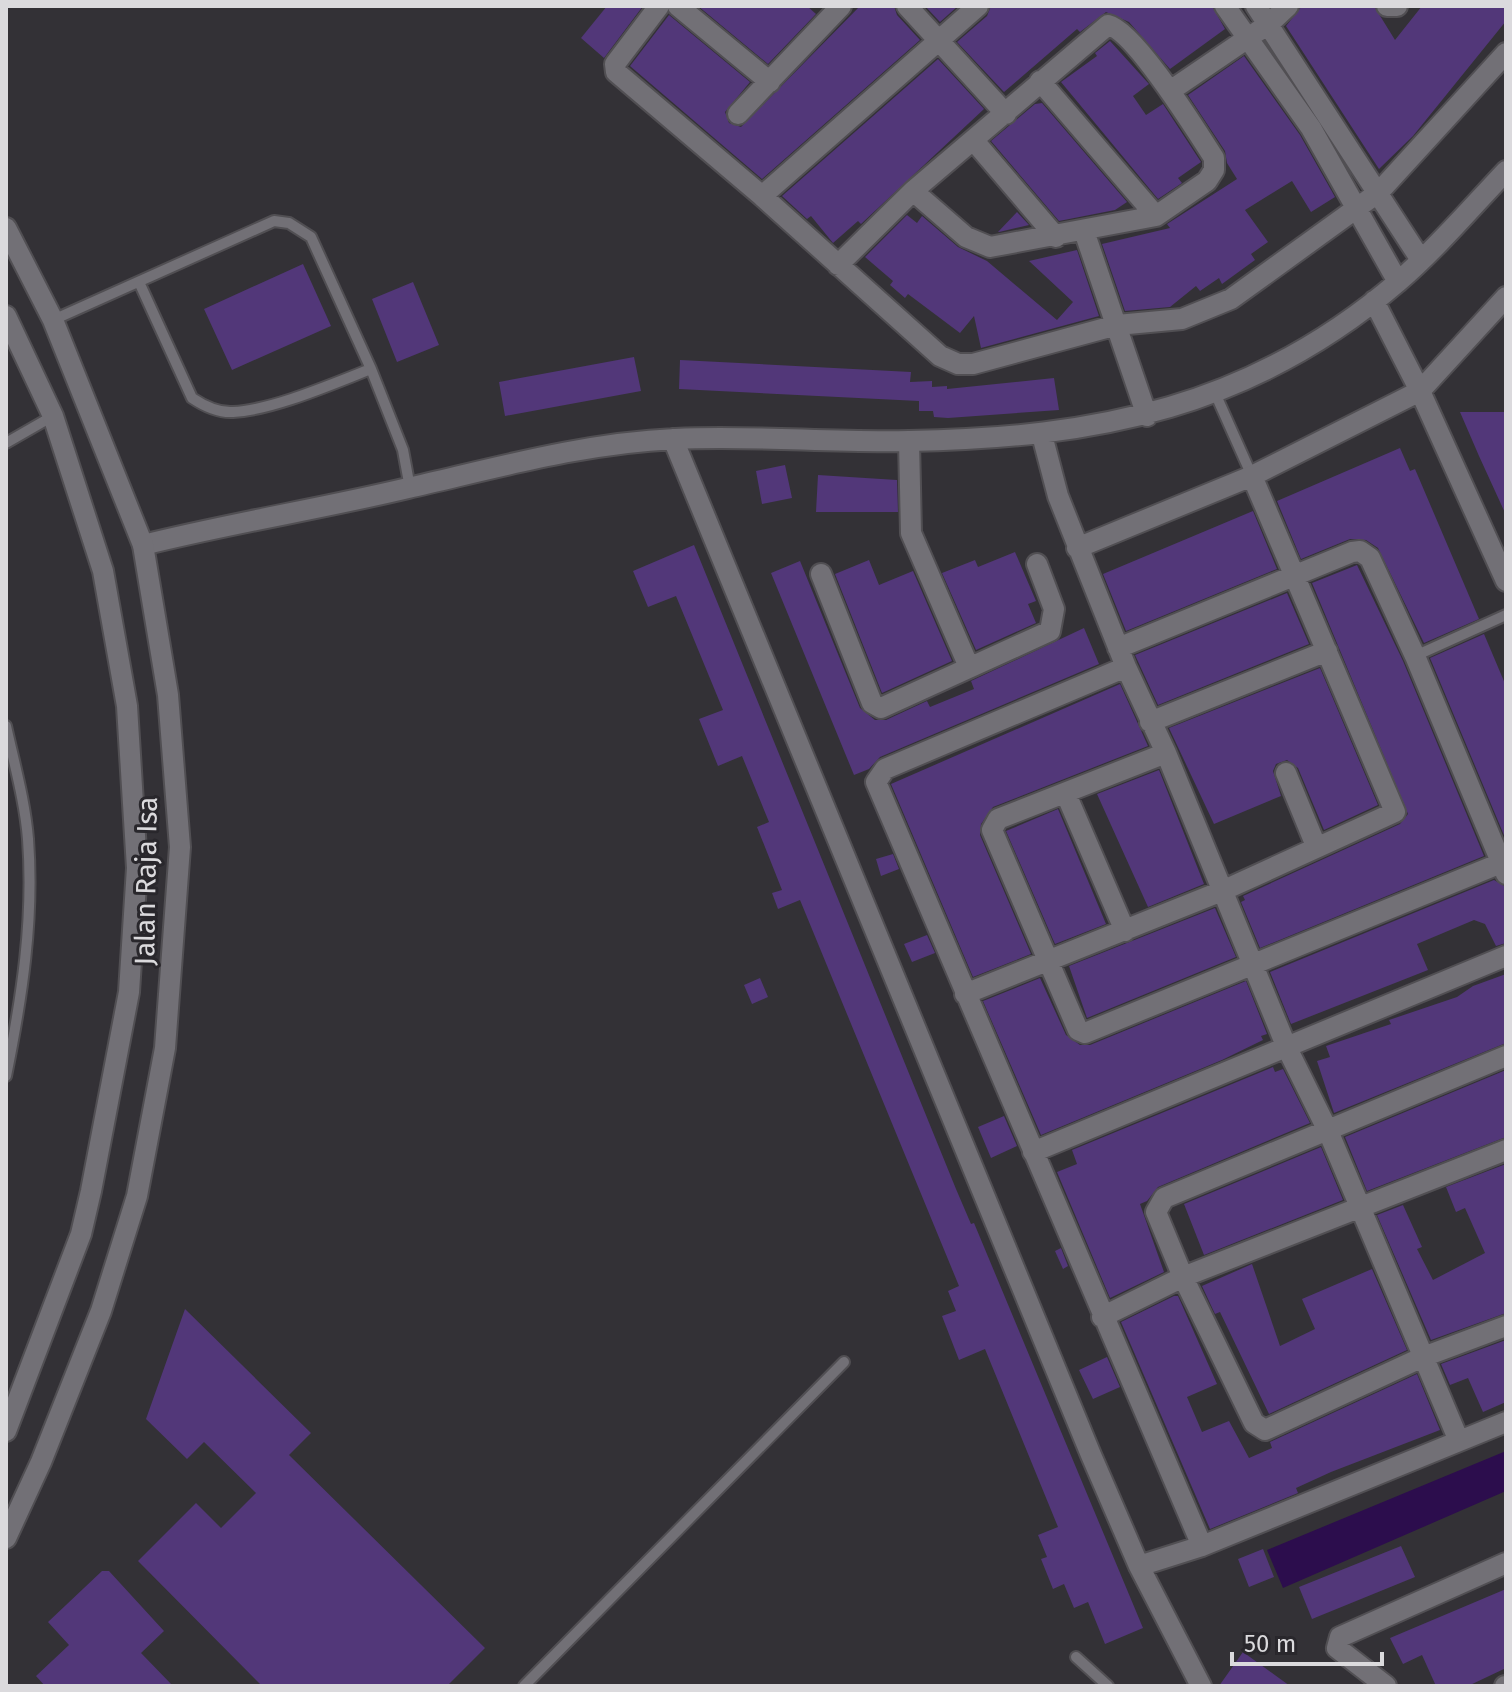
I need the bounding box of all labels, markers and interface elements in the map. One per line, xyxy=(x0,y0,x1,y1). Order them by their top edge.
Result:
street label: Jalan Raja Isa xyxy=(128,796,164,966)
scale bar xyxy=(1232,1616,1382,1666)
text: 50 m xyxy=(1244,1630,1296,1658)

